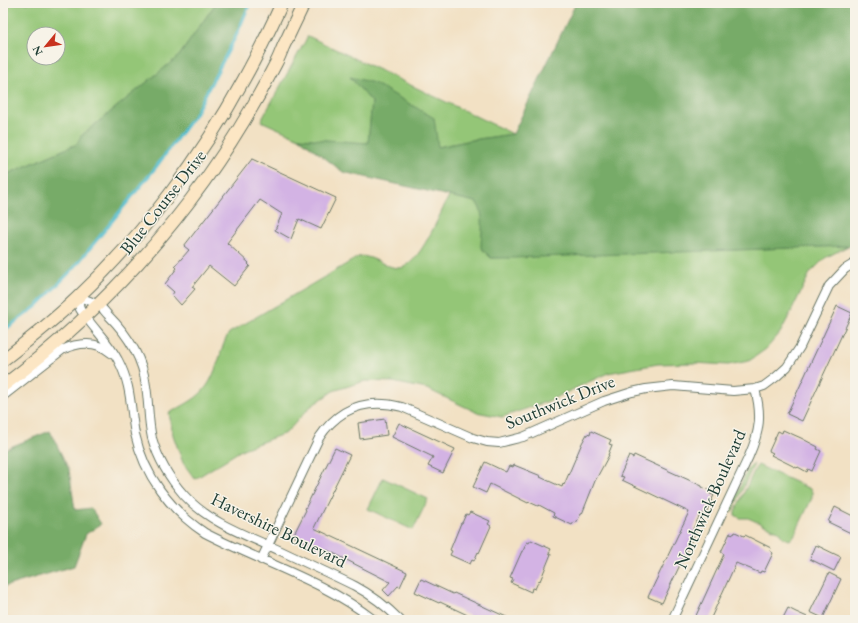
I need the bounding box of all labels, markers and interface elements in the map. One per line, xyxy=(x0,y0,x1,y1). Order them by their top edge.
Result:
north arrow xyxy=(26,26,66,66)
text: N xyxy=(29,43,46,58)
street label: Blue Course Drive xyxy=(114,145,211,259)
street label: Southwick Drive xyxy=(502,369,618,434)
street label: Northwick Boulevard xyxy=(669,425,751,572)
street label: Havershire Boulevard xyxy=(208,487,352,573)

